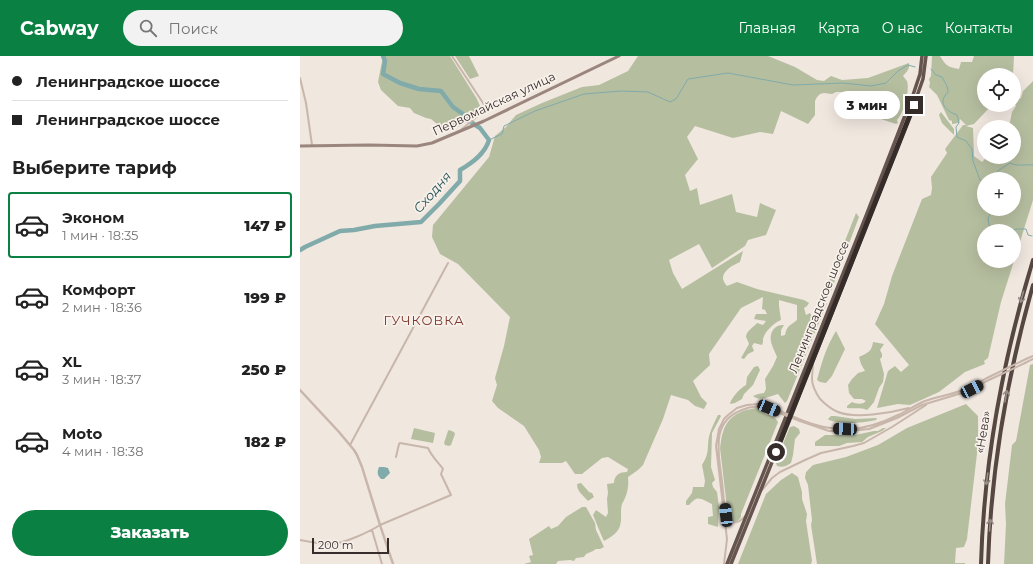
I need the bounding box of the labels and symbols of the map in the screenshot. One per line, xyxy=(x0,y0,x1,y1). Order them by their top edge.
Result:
street label: Первомайская улица xyxy=(430,68,558,139)
callout: 3 мин xyxy=(834,91,900,119)
route end xyxy=(905,96,923,114)
water label: Сходня xyxy=(410,168,454,216)
street label: Ленинградское шоссе xyxy=(785,239,852,375)
one-way arrow xyxy=(1018,290,1026,303)
district label: ГУЧКОВКА xyxy=(383,312,465,328)
car xyxy=(959,378,985,400)
one-way arrow xyxy=(1003,390,1011,403)
car xyxy=(756,398,782,418)
street label: «Нева» xyxy=(972,409,993,454)
car xyxy=(833,423,857,435)
route start xyxy=(767,443,785,461)
one-way arrow xyxy=(983,473,991,486)
car xyxy=(719,502,733,528)
one-way arrow xyxy=(986,519,993,532)
scale bar xyxy=(312,536,389,555)

